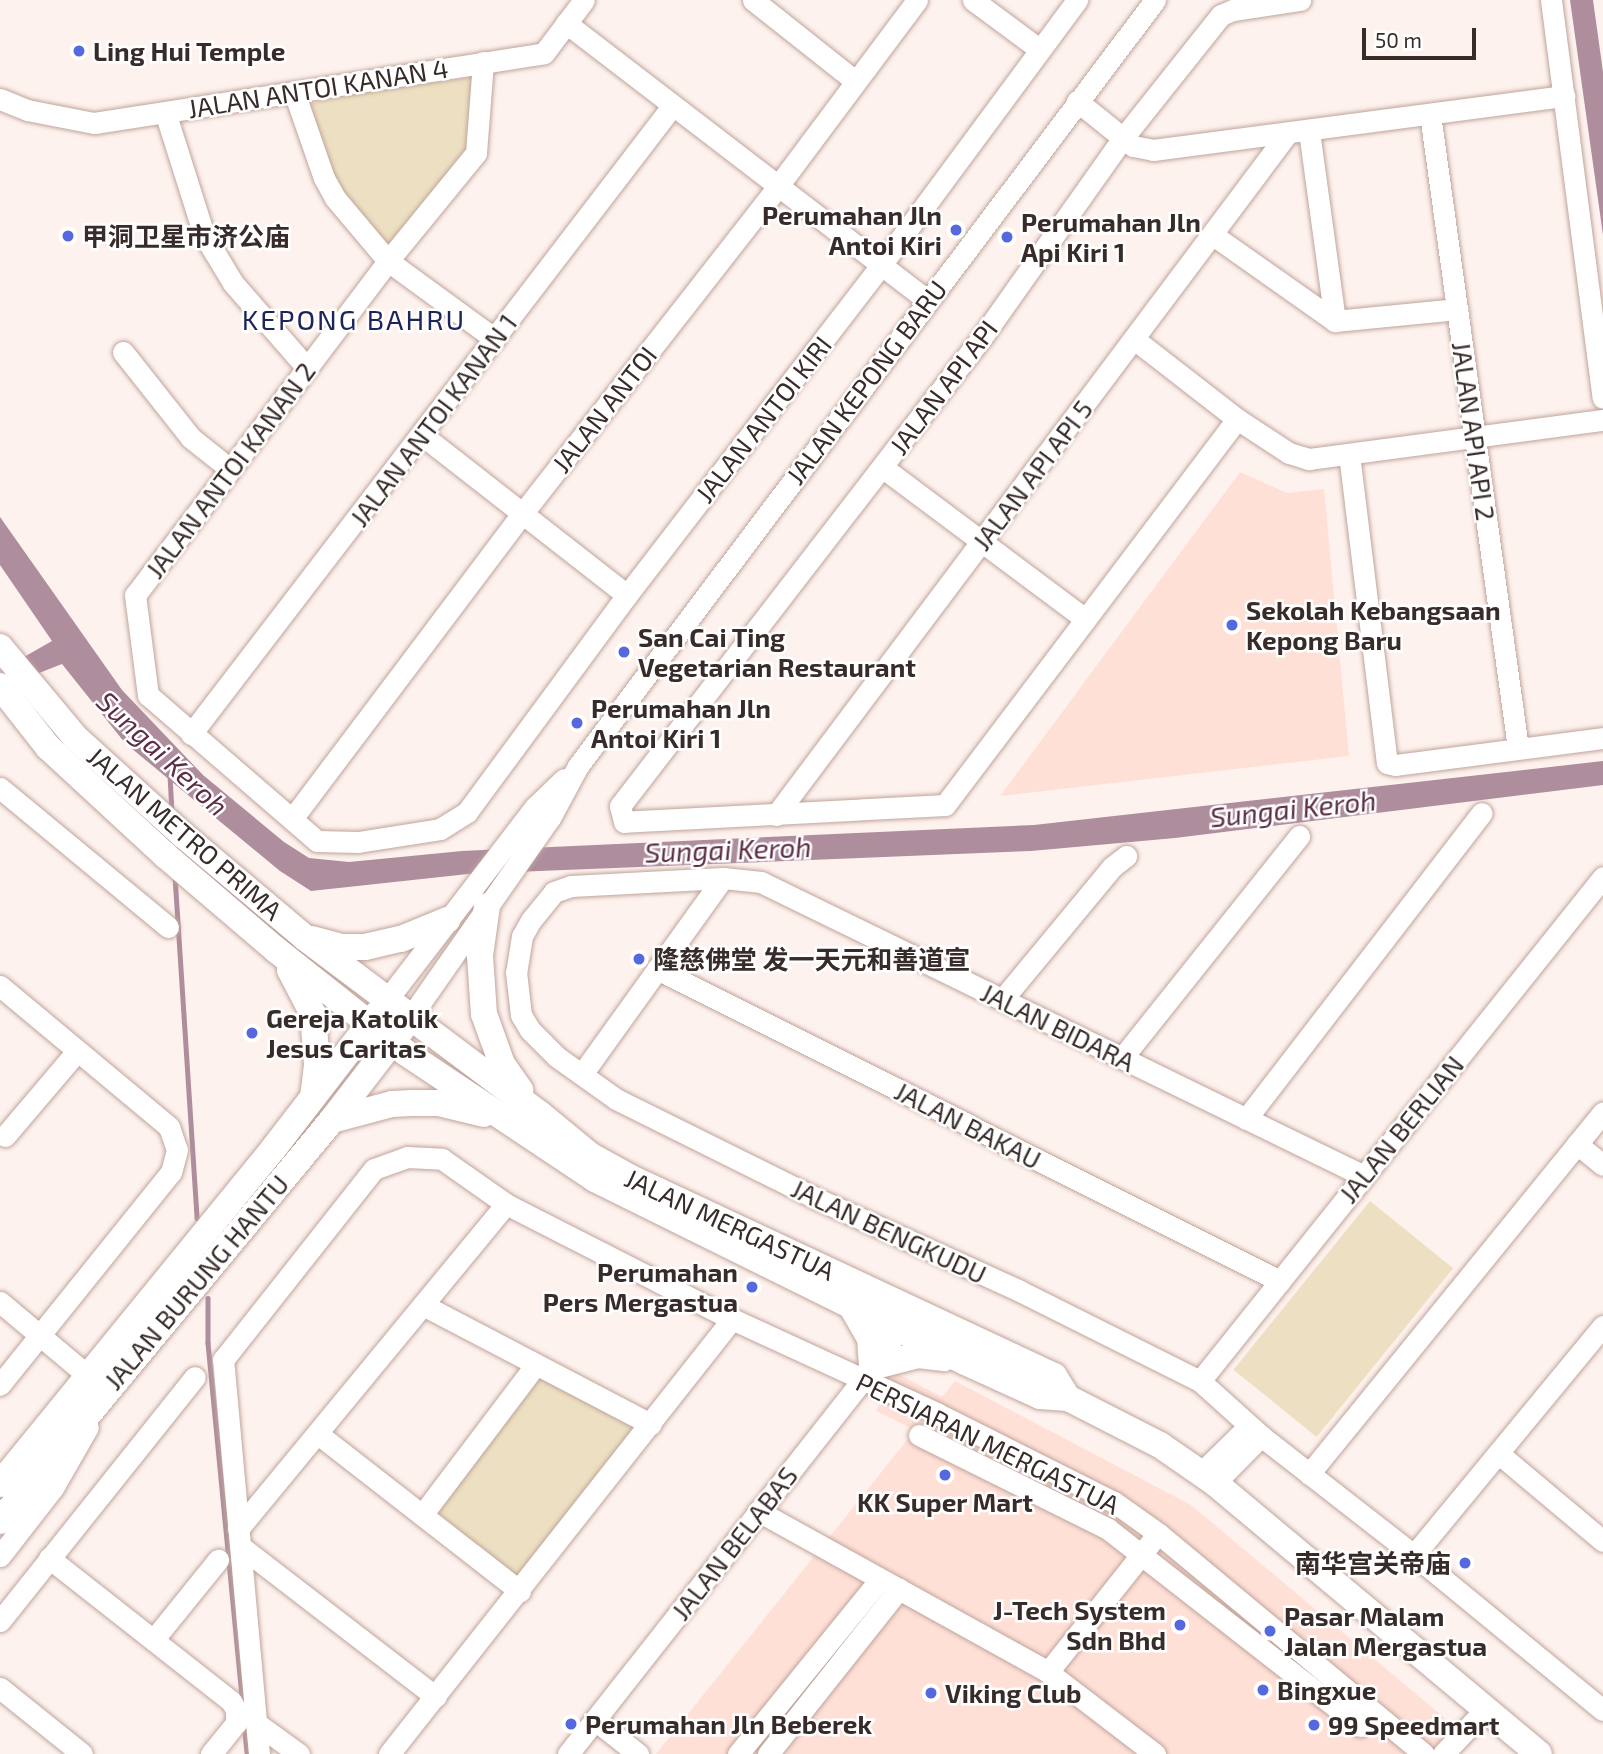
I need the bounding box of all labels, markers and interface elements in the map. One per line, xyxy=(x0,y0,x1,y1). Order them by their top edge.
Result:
scale bar xyxy=(1365,14,1479,58)
text: 50 m xyxy=(1375,27,1422,52)
place label: Ling Hui Temple xyxy=(93,35,286,67)
marker: Ling Hui Temple xyxy=(71,43,87,59)
street label: JALAN ANTOI KANAN 4 xyxy=(185,52,451,124)
place label: Perumahan Jln Antoi Kiri xyxy=(762,199,942,260)
place label: Perumahan Jln Api Kiri 1 xyxy=(1021,206,1201,268)
place label: 甲洞卫星市济公庙 xyxy=(82,220,290,252)
marker: Perumahan Jln Antoi Kiri xyxy=(948,222,964,238)
marker: 甲洞卫星市济公庙 xyxy=(60,228,76,244)
marker: Perumahan Jln Api Kiri 1 xyxy=(999,229,1015,245)
street label: JALAN KEPONG BARU xyxy=(779,274,953,490)
district label: KEPONG BAHRU xyxy=(243,302,465,336)
street label: JALAN ANTOI KANAN 1 xyxy=(343,307,523,533)
street label: JALAN API API xyxy=(882,313,1004,461)
street label: JALAN ANTOI KIRI xyxy=(688,329,838,509)
street label: JALAN ANTOI xyxy=(545,339,663,479)
street label: JALAN API API 2 xyxy=(1446,339,1502,523)
street label: JALAN ANTOI KANAN 2 xyxy=(138,356,322,584)
street label: JALAN API API 5 xyxy=(965,393,1099,557)
place label: Sekolah Kebangsaan Kepong Baru xyxy=(1246,594,1501,656)
marker: Sekolah Kebangsaan Kepong Baru xyxy=(1224,617,1240,633)
place label: San Cai Ting Vegetarian Restaurant xyxy=(638,621,916,682)
marker: San Cai Ting Vegetarian Restaurant xyxy=(616,644,632,660)
water label: Sungai Keroh xyxy=(90,684,236,822)
place label: Perumahan Jln Antoi Kiri 1 xyxy=(591,692,771,754)
marker: Perumahan Jln Antoi Kiri 1 xyxy=(569,715,585,731)
street label: JALAN METRO PRIMA xyxy=(81,740,289,926)
water label: Sungai Keroh xyxy=(1208,783,1378,833)
water label: Sungai Keroh xyxy=(644,829,812,869)
place label: 隆慈佛堂 发一天元和善道宣 xyxy=(653,943,971,975)
marker: 隆慈佛堂 发一天元和善道宣 xyxy=(631,951,647,967)
street label: JALAN BIDARA xyxy=(976,976,1140,1078)
place label: Gereja Katolik Jesus Caritas xyxy=(266,1002,438,1064)
marker: Gereja Katolik Jesus Caritas xyxy=(244,1025,260,1041)
street label: JALAN BERLIAN xyxy=(1332,1049,1470,1209)
street label: JALAN BAKAU xyxy=(890,1075,1046,1175)
street label: JALAN MERGASTUA xyxy=(620,1162,840,1286)
street label: JALAN BURUNG HANTU xyxy=(97,1168,295,1396)
street label: JALAN BENGKUDU xyxy=(787,1172,991,1290)
place label: Perumahan Pers Mergastua xyxy=(543,1256,738,1318)
marker: Perumahan Pers Mergastua xyxy=(744,1279,760,1295)
street label: PERSIARAN MERGASTUA xyxy=(851,1366,1125,1520)
street label: JALAN BELABAS xyxy=(665,1460,803,1626)
marker: KK Super Mart xyxy=(937,1467,953,1483)
place label: KK Super Mart xyxy=(857,1486,1033,1518)
place label: 南华宫关帝庙 xyxy=(1295,1547,1451,1579)
marker: 南华宫关帝庙 xyxy=(1457,1555,1473,1571)
place label: J-Tech System Sdn Bhd xyxy=(993,1594,1166,1656)
place label: Pasar Malam Jalan Mergastua xyxy=(1284,1600,1487,1662)
marker: J-Tech System Sdn Bhd xyxy=(1172,1617,1188,1633)
marker: Pasar Malam Jalan Mergastua xyxy=(1262,1623,1278,1639)
place label: Bingxue xyxy=(1277,1674,1376,1706)
place label: Viking Club xyxy=(945,1677,1082,1709)
marker: Bingxue xyxy=(1255,1682,1271,1698)
marker: Viking Club xyxy=(923,1685,939,1701)
place label: Perumahan Jln Beberek xyxy=(585,1708,873,1740)
place label: 99 Speedmart xyxy=(1328,1709,1499,1741)
marker: Perumahan Jln Beberek xyxy=(563,1716,579,1732)
marker: 99 Speedmart xyxy=(1306,1717,1322,1733)

